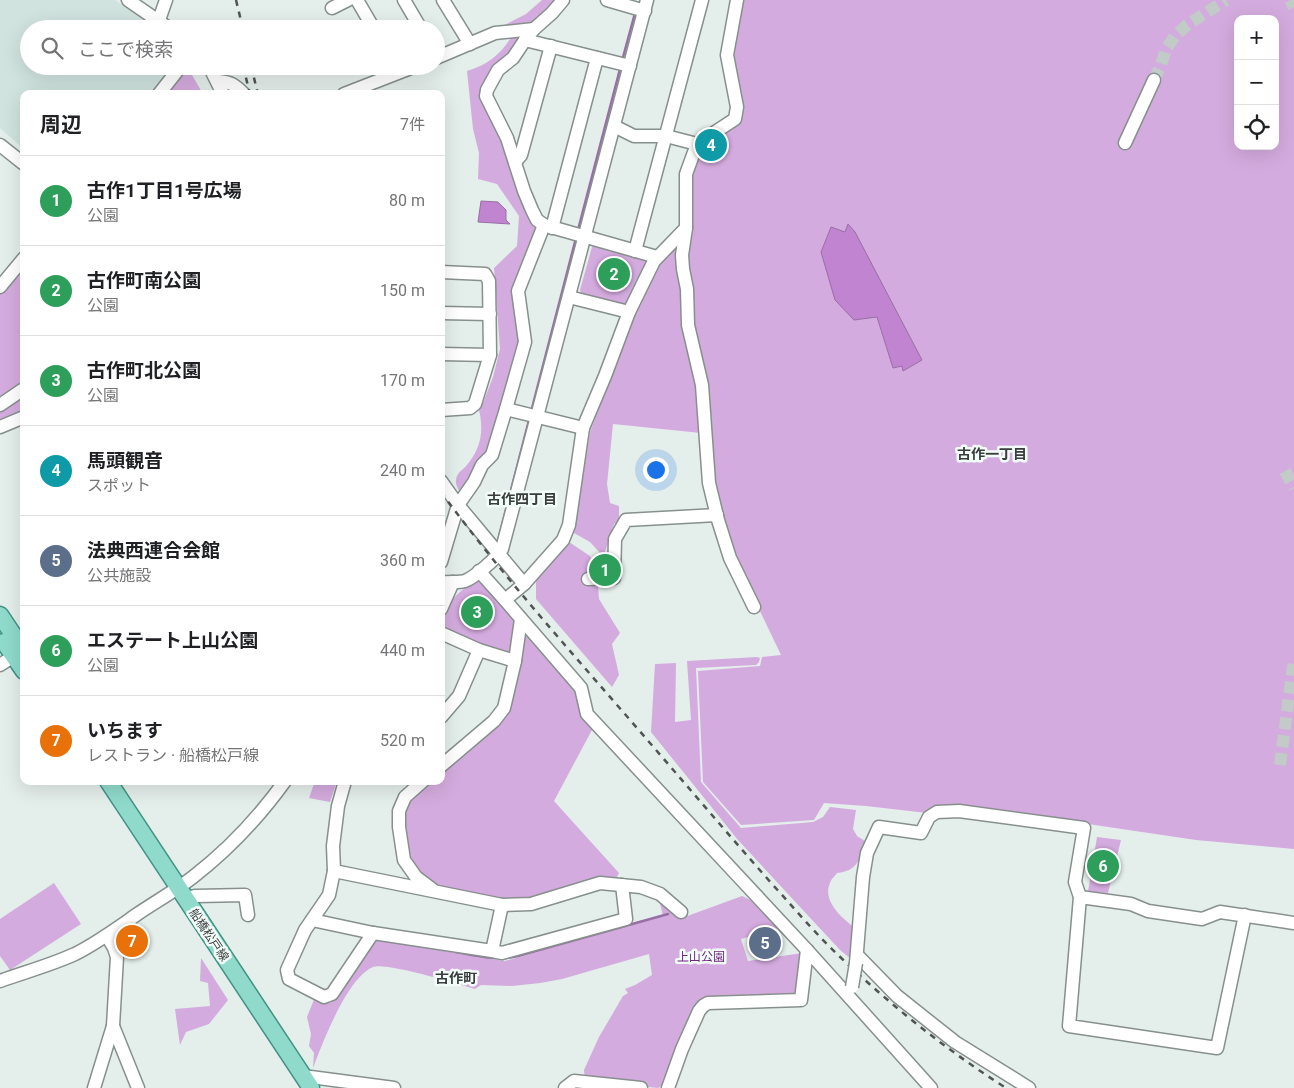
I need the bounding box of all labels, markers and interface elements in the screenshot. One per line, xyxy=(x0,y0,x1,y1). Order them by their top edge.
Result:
map controls xyxy=(1234,15,1279,150)
button: + xyxy=(1234,15,1279,60)
search box xyxy=(20,20,445,75)
icon: search xyxy=(38,34,66,62)
text: ここで検索 xyxy=(78,38,173,61)
button: − xyxy=(1234,60,1279,105)
button: locate xyxy=(1234,105,1279,150)
text: 周辺 xyxy=(40,113,82,137)
text: 7件 xyxy=(400,115,425,134)
pin: 4 xyxy=(695,126,727,164)
text: 古作1丁目1号広場 xyxy=(87,179,242,202)
text: 1 xyxy=(51,191,61,210)
text: 80 m xyxy=(389,191,425,210)
text: 公園 xyxy=(87,206,119,225)
pin: 2 xyxy=(598,255,630,293)
text: 古作町南公園 xyxy=(87,269,201,292)
text: 2 xyxy=(51,281,61,300)
text: 150 m xyxy=(380,281,425,300)
text: 公園 xyxy=(87,296,119,315)
text: 古作町北公園 xyxy=(87,359,201,382)
text: 3 xyxy=(51,371,61,390)
text: 170 m xyxy=(380,371,425,390)
text: 公園 xyxy=(87,386,119,405)
district label: 古作一丁目 xyxy=(957,446,1027,462)
text: 馬頭観音 xyxy=(87,449,163,472)
your location xyxy=(643,457,669,483)
text: 4 xyxy=(51,461,61,480)
text: 240 m xyxy=(380,461,425,480)
text: スポット xyxy=(87,476,151,495)
district label: 古作四丁目 xyxy=(487,491,557,507)
text: 法典西連合会館 xyxy=(87,539,220,562)
text: 5 xyxy=(51,551,61,570)
text: 360 m xyxy=(380,551,425,570)
pin: 1 xyxy=(589,551,621,589)
text: 公共施設 xyxy=(87,566,151,585)
pin: 3 xyxy=(461,593,493,631)
text: エステート上山公園 xyxy=(87,629,258,652)
text: 6 xyxy=(51,641,61,660)
text: 440 m xyxy=(380,641,425,660)
text: 公園 xyxy=(87,656,119,675)
text: いちます xyxy=(87,719,163,742)
text: 7 xyxy=(51,731,61,750)
text: 520 m xyxy=(380,731,425,750)
text: レストラン · 船橋松戸線 xyxy=(87,746,259,765)
pin: 6 xyxy=(1087,847,1119,885)
street label: 船橋松戸線 xyxy=(186,906,232,964)
pin: 7 xyxy=(116,922,148,960)
pin: 5 xyxy=(749,924,781,962)
park label: 上山公園 xyxy=(677,950,725,964)
district label: 古作町 xyxy=(435,970,477,986)

